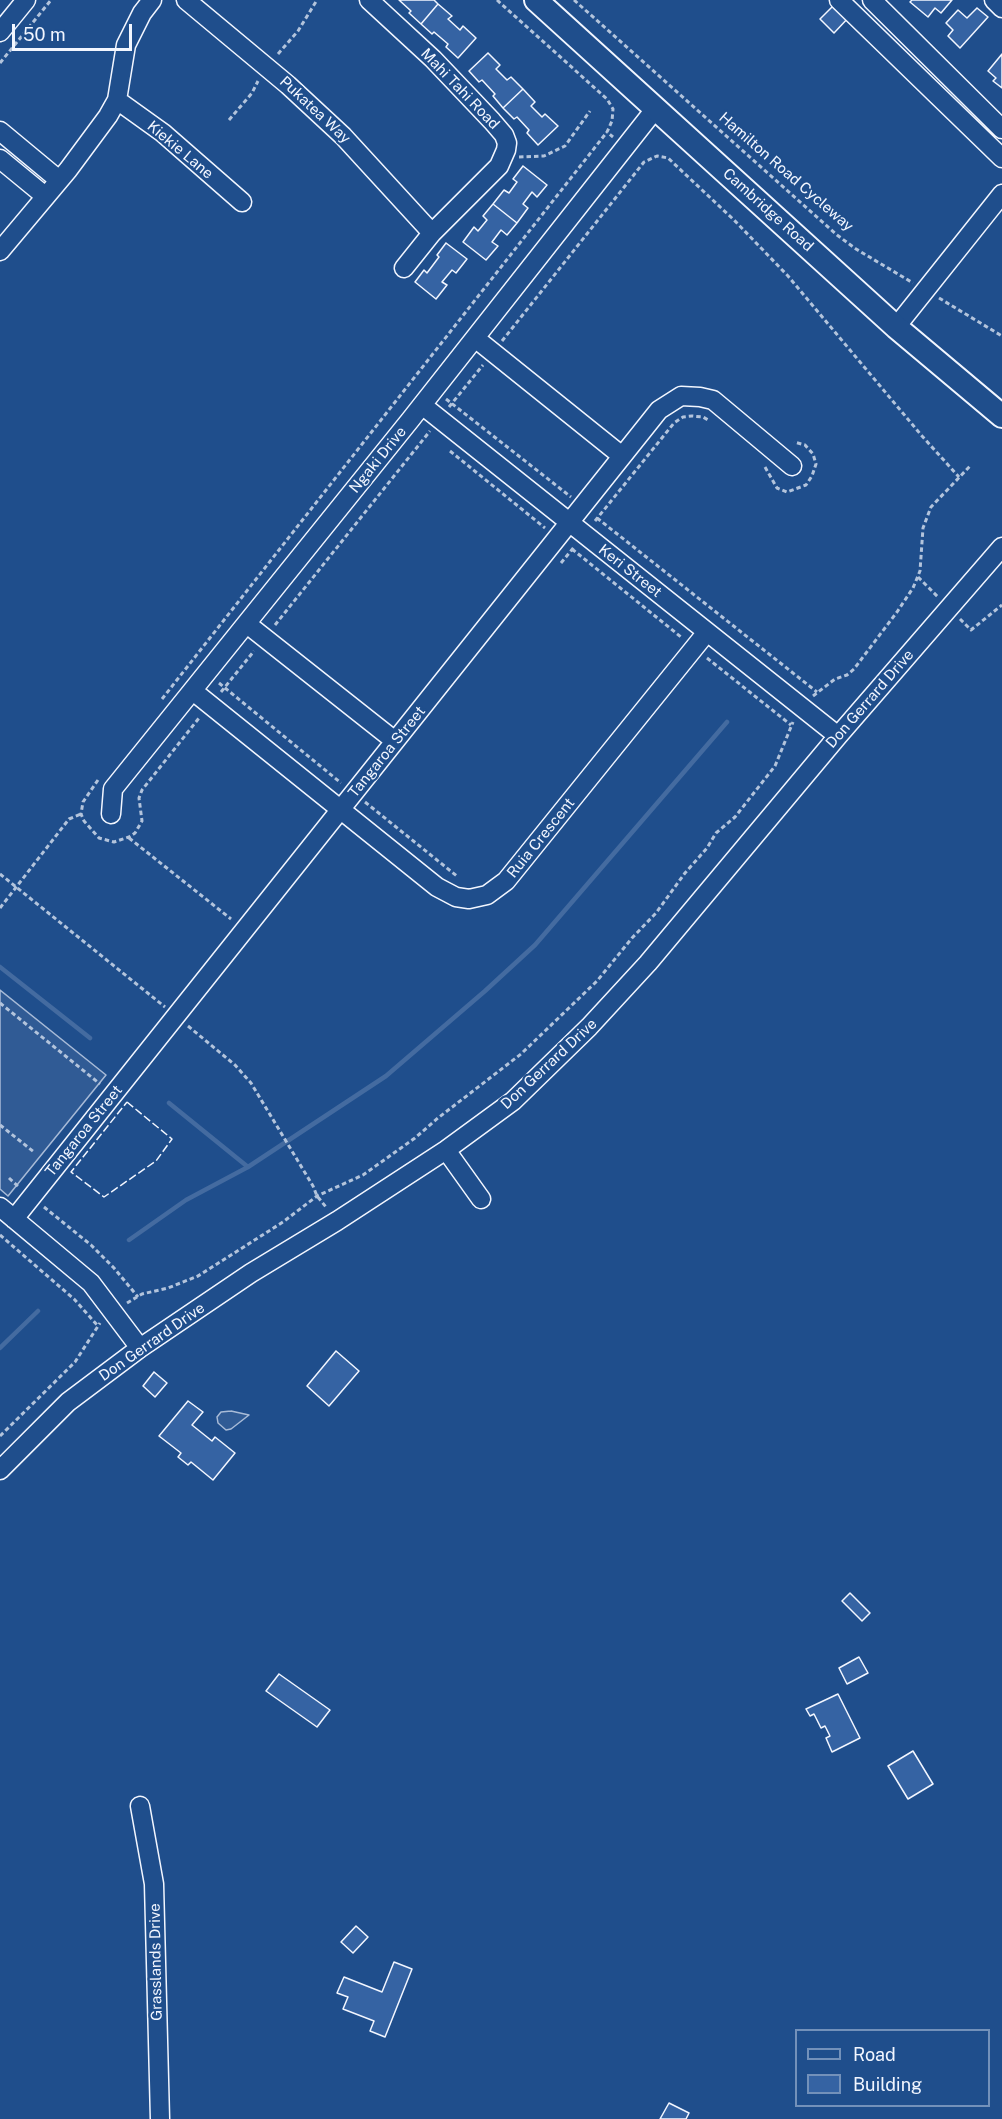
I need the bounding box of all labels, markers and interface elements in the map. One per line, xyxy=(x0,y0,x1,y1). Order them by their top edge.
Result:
scale bar xyxy=(15,12,135,50)
text: 50 m xyxy=(23,24,66,45)
street label: Mahi Tahi Road xyxy=(417,45,503,133)
street label: Pukatea Way xyxy=(276,73,354,147)
street label: Hamilton Road Cycleway xyxy=(715,109,857,235)
street label: Kiekie Lane xyxy=(143,117,217,183)
street label: Cambridge Road xyxy=(719,165,817,255)
street label: Ngaki Drive xyxy=(346,423,410,497)
street label: Keri Street xyxy=(595,541,665,601)
street label: Don Gerrard Drive xyxy=(822,646,918,752)
street label: Tangaroa Street xyxy=(345,703,429,801)
street label: Ruia Crescent xyxy=(503,795,579,881)
street label: Don Gerrard Drive xyxy=(497,1015,601,1113)
street label: Tangaroa Street xyxy=(42,1082,126,1180)
street label: Don Gerrard Drive xyxy=(96,1299,208,1385)
street label: Grasslands Drive xyxy=(146,1903,166,2021)
legend xyxy=(795,2029,990,2107)
text: Road xyxy=(853,2044,896,2065)
text: Building xyxy=(853,2074,922,2095)

